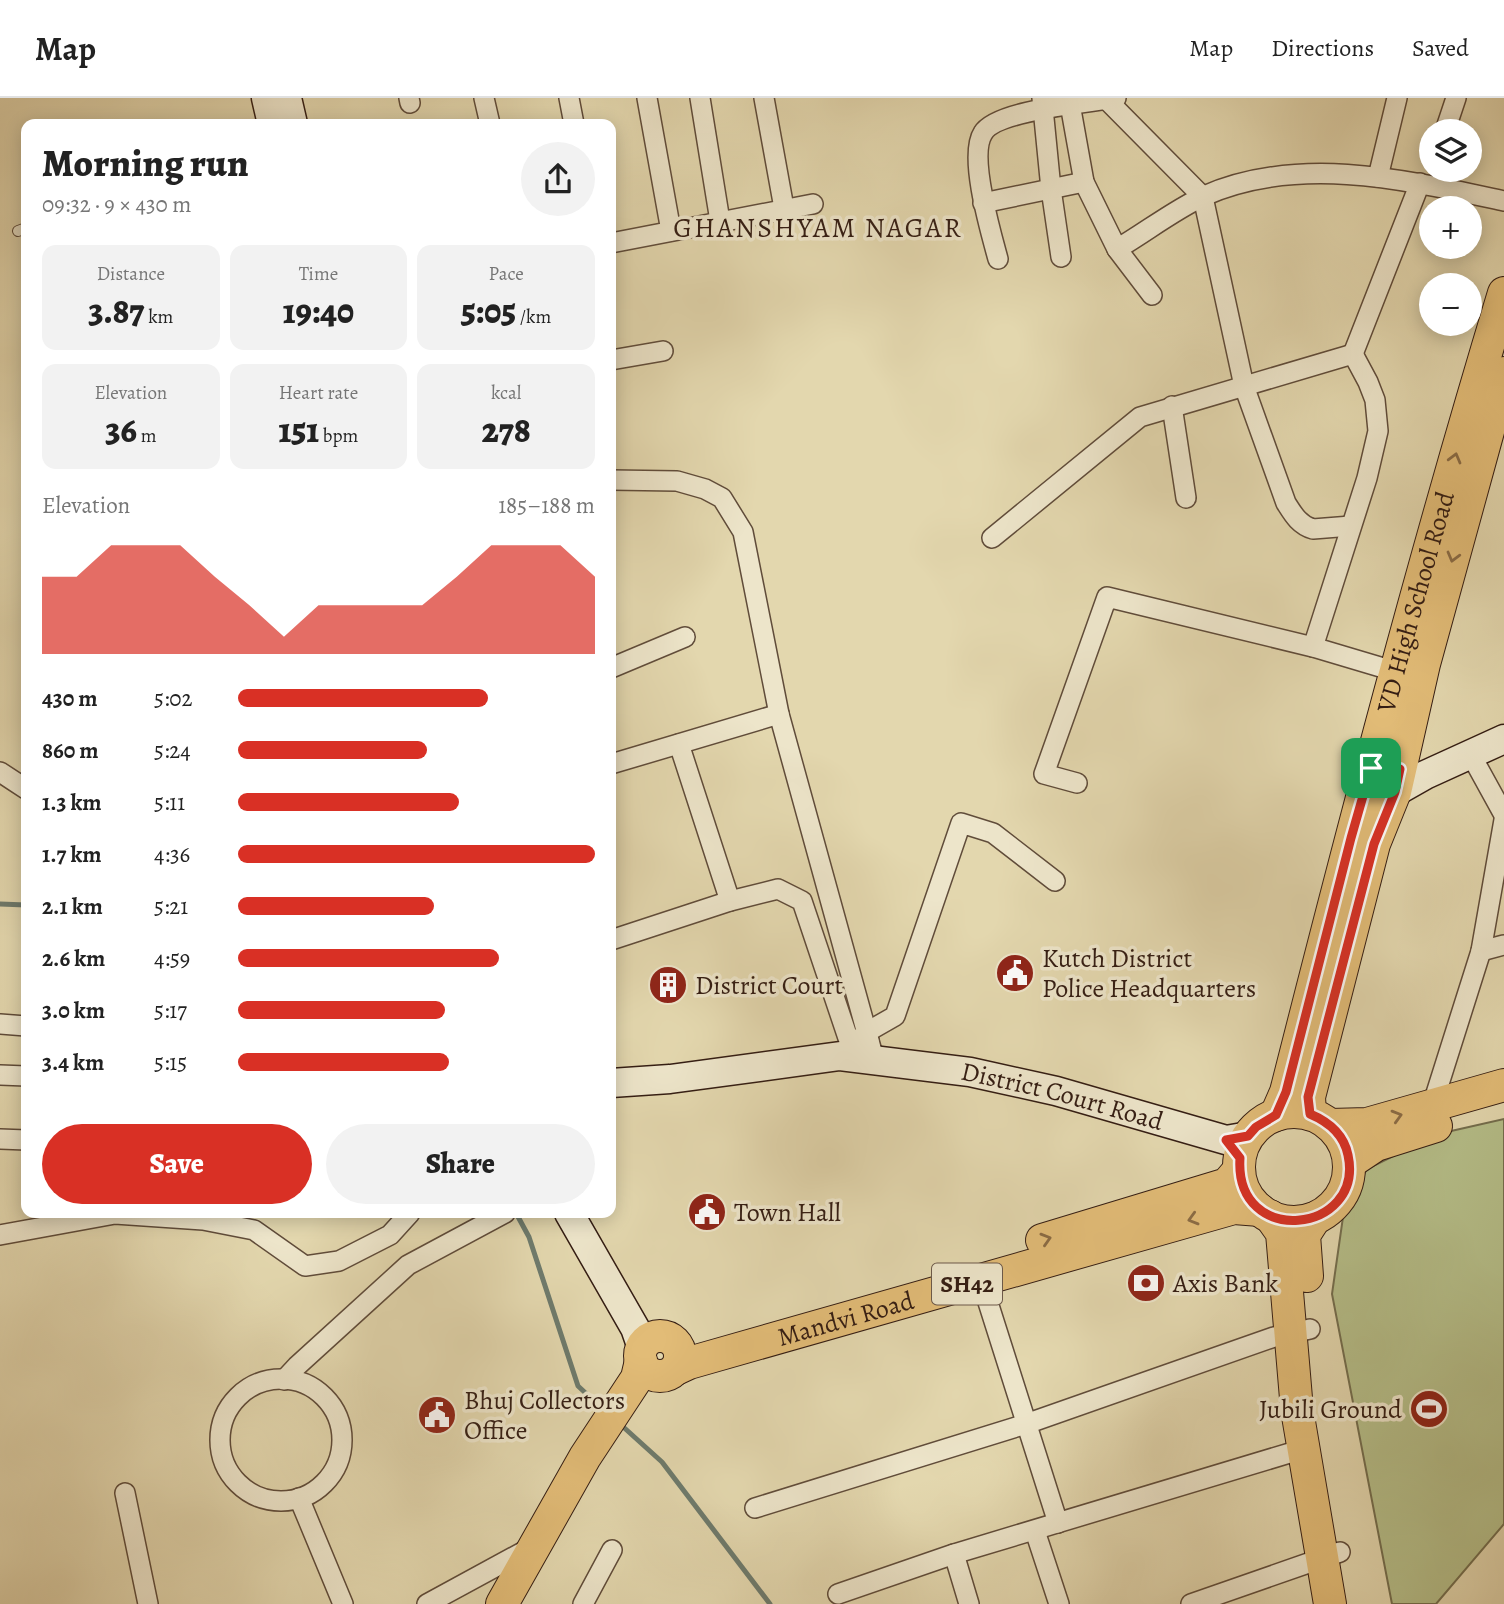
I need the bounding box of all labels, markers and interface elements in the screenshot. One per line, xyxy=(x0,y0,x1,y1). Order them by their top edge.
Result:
text: Map xyxy=(35,26,96,71)
text: Map xyxy=(1189,32,1233,64)
text: Directions xyxy=(1271,32,1374,64)
text: Saved xyxy=(1412,32,1469,64)
map controls xyxy=(1419,119,1482,336)
button: layers xyxy=(1419,119,1482,182)
text: Morning run xyxy=(42,137,249,189)
button: share xyxy=(521,142,595,216)
text: 09:32 · 9 × 430 m xyxy=(42,189,192,220)
button: + xyxy=(1419,196,1482,259)
district label: GHANSHYAM NAGAR xyxy=(673,209,963,247)
text: Distance xyxy=(97,261,165,287)
text: Time xyxy=(299,261,338,287)
text: Pace xyxy=(489,261,524,287)
button: − xyxy=(1419,273,1482,336)
text: 3.87 xyxy=(88,287,144,335)
text: 19:40 xyxy=(283,287,354,335)
text: 5:05 xyxy=(461,287,516,335)
text: km xyxy=(144,304,173,330)
text: /km xyxy=(516,304,551,330)
text: Elevation xyxy=(94,380,167,406)
text: Heart rate xyxy=(279,380,358,406)
text: kcal xyxy=(491,380,521,406)
text: 36 xyxy=(105,406,137,454)
text: 151 xyxy=(279,406,319,454)
text: 278 xyxy=(482,406,531,454)
text: m xyxy=(137,423,157,449)
text: bpm xyxy=(319,423,358,449)
one-way arrow xyxy=(1447,452,1461,464)
street label: VD High School Road xyxy=(1368,487,1462,717)
text: Elevation xyxy=(42,490,130,521)
text: 185–188 m xyxy=(498,490,595,521)
one-way arrow xyxy=(1446,551,1461,563)
text: 430 m xyxy=(42,683,98,714)
text: 5:02 xyxy=(154,683,193,714)
text: 860 m xyxy=(42,735,99,766)
text: 5:24 xyxy=(154,735,191,766)
pin xyxy=(1341,738,1401,798)
icon: arrive xyxy=(1352,749,1390,787)
text: 1.3 km xyxy=(42,787,102,818)
text: 5:11 xyxy=(154,787,185,818)
text: 1.7 km xyxy=(42,839,102,870)
text: 4:36 xyxy=(154,839,190,870)
text: 2.1 km xyxy=(42,891,103,922)
text: 5:21 xyxy=(154,891,188,922)
place label: Kutch District Police Headquarters xyxy=(1042,941,1256,1006)
text: 2.6 km xyxy=(42,943,105,974)
text: 4:59 xyxy=(154,943,190,974)
public building icon: Kutch District Police Headquarters xyxy=(994,952,1036,994)
building icon: District Court xyxy=(647,964,689,1006)
place label: District Court xyxy=(695,968,843,1003)
text: 3.0 km xyxy=(42,995,105,1026)
text: 5:17 xyxy=(154,995,187,1026)
text: 3.4 km xyxy=(42,1047,104,1078)
text: 5:15 xyxy=(154,1047,187,1078)
street label: District Court Road xyxy=(958,1053,1168,1139)
one-way arrow xyxy=(1390,1109,1402,1124)
button: Save xyxy=(42,1124,312,1204)
button: Share xyxy=(326,1124,595,1204)
public building icon: Town Hall xyxy=(686,1191,728,1233)
place label: Town Hall xyxy=(734,1195,841,1230)
one-way arrow xyxy=(1188,1211,1200,1226)
one-way arrow xyxy=(1039,1233,1051,1248)
bank icon: Axis Bank xyxy=(1125,1262,1167,1304)
road number: SH42 xyxy=(932,1264,1002,1304)
place label: Axis Bank xyxy=(1172,1266,1278,1301)
street label: Mandvi Road xyxy=(773,1282,918,1355)
place label: Bhuj Collectors Office xyxy=(464,1383,625,1448)
sports icon: Jubili Ground xyxy=(1408,1388,1450,1430)
place label: Jubili Ground xyxy=(1259,1392,1402,1427)
public building icon: Bhuj Collectors Office xyxy=(416,1394,458,1436)

